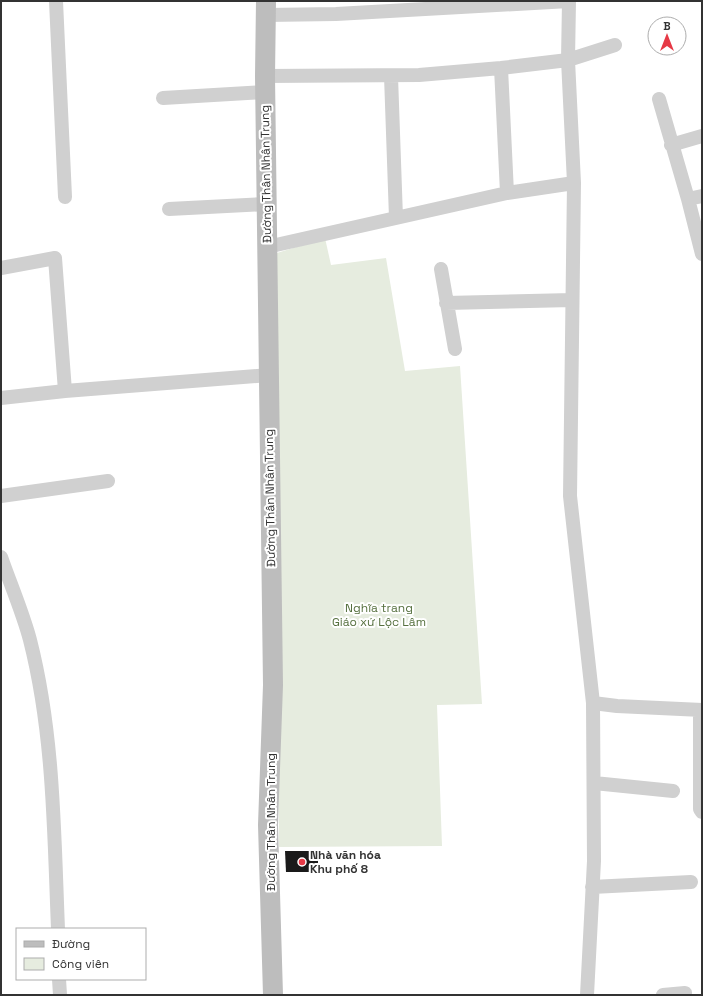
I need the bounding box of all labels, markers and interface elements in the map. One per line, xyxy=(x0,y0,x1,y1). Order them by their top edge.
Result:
north arrow xyxy=(647,16,687,56)
text: B xyxy=(663,19,671,33)
street label: Đường Thân Nhân Trung xyxy=(257,105,275,243)
street label: Đường Thân Nhân Trung xyxy=(261,429,279,567)
park label: Nghĩa trang Giáo xứ Lộc Lâm xyxy=(332,600,426,630)
street label: Đường Thân Nhân Trung xyxy=(263,753,279,891)
place label: Nhà văn hóa Khu phố 8 xyxy=(310,847,381,877)
marker: Nhà văn hóa Khu phố 8 xyxy=(297,857,307,867)
legend xyxy=(16,928,146,980)
text: Đường xyxy=(52,936,90,952)
text: Công viên xyxy=(52,956,109,972)

